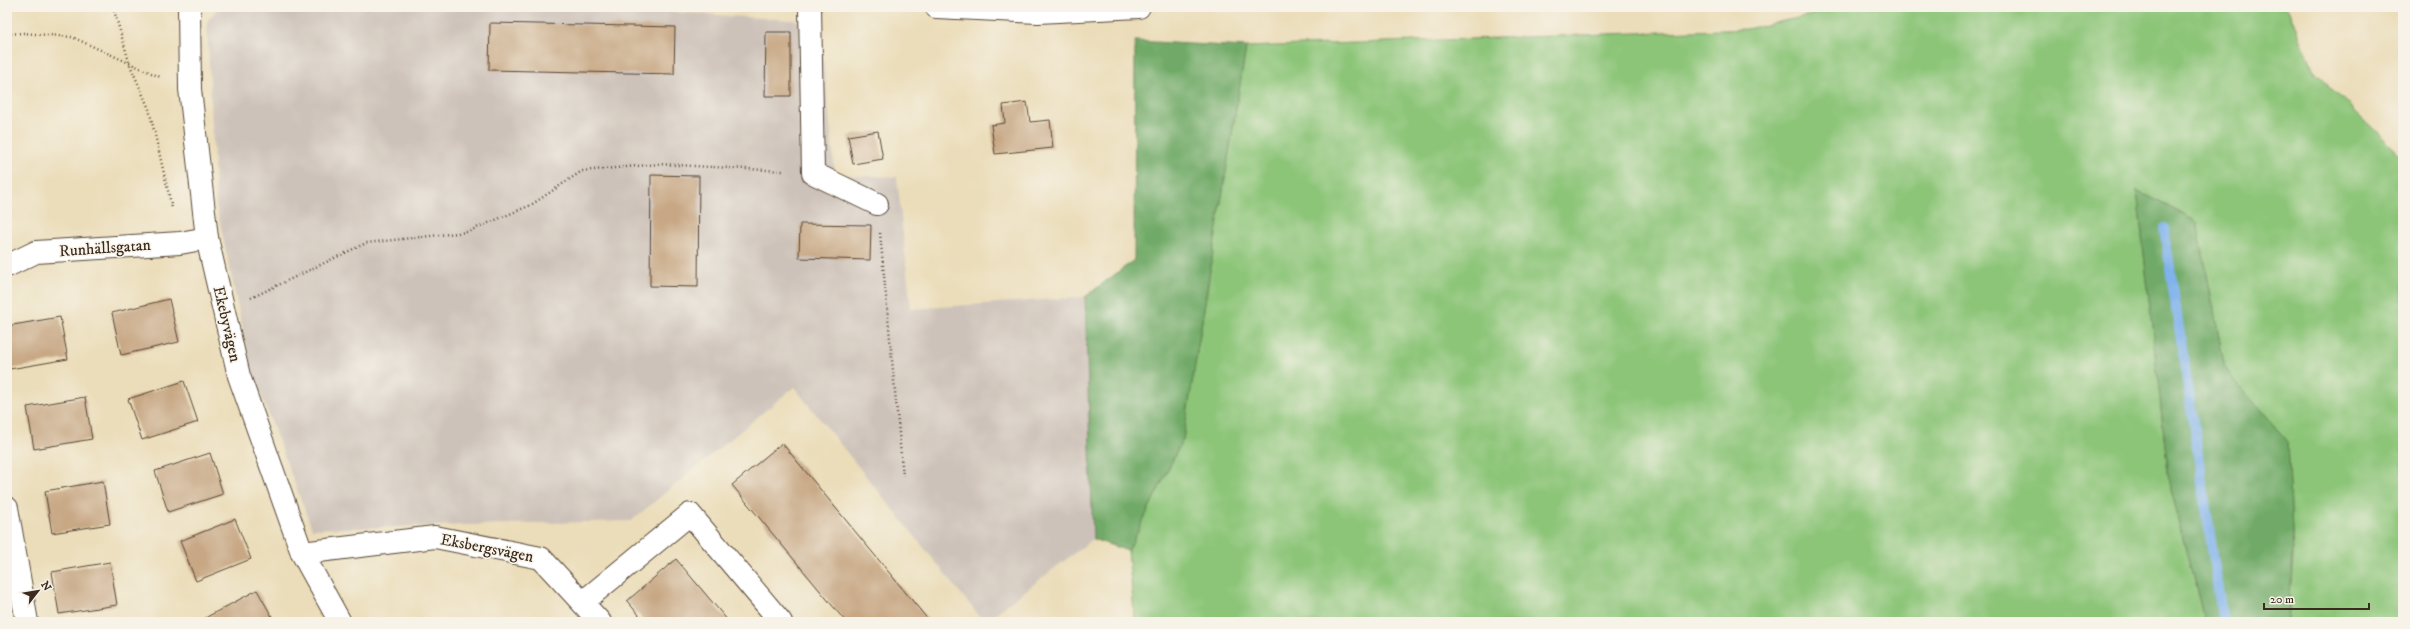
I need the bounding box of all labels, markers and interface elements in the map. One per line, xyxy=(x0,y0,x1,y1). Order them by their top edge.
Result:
street label: Runhällsgatan xyxy=(59,235,152,261)
street label: Ekebyvägen xyxy=(209,284,246,365)
street label: Eksbergsvägen xyxy=(439,529,536,567)
north arrow xyxy=(18,571,58,611)
text: N xyxy=(37,579,54,594)
scale bar xyxy=(2264,585,2369,611)
text: 20 m xyxy=(2270,592,2294,607)

